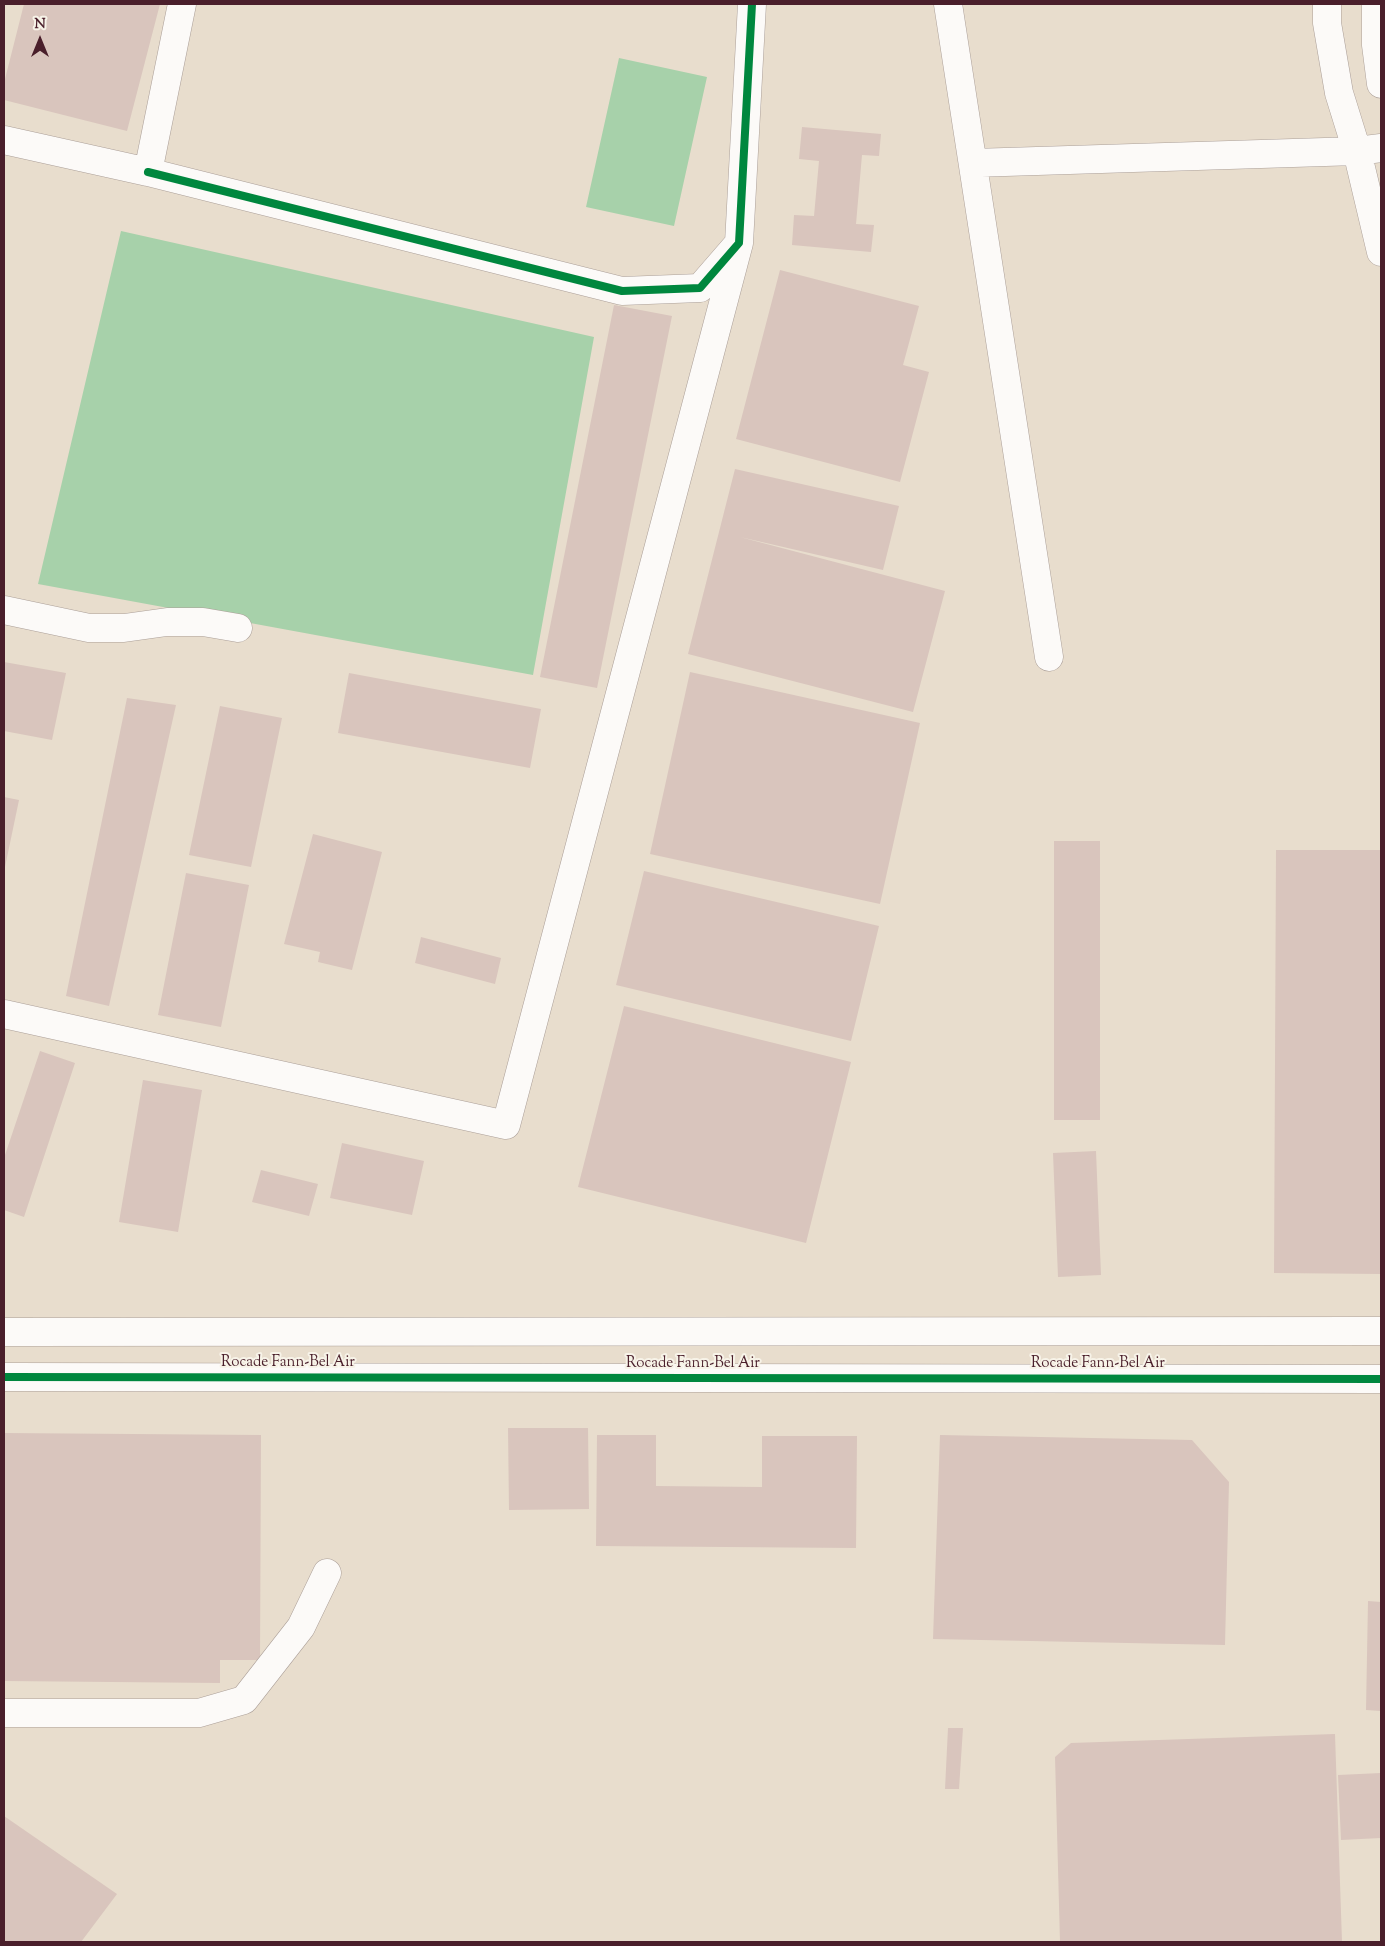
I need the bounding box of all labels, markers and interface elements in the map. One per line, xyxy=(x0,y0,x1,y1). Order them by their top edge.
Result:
north arrow xyxy=(15,15,65,65)
text: N xyxy=(34,15,46,35)
street label: Rocade Fann-Bel Air xyxy=(221,1354,355,1372)
street label: Rocade Fann-Bel Air xyxy=(626,1355,760,1373)
street label: Rocade Fann-Bel Air xyxy=(1031,1355,1165,1373)

